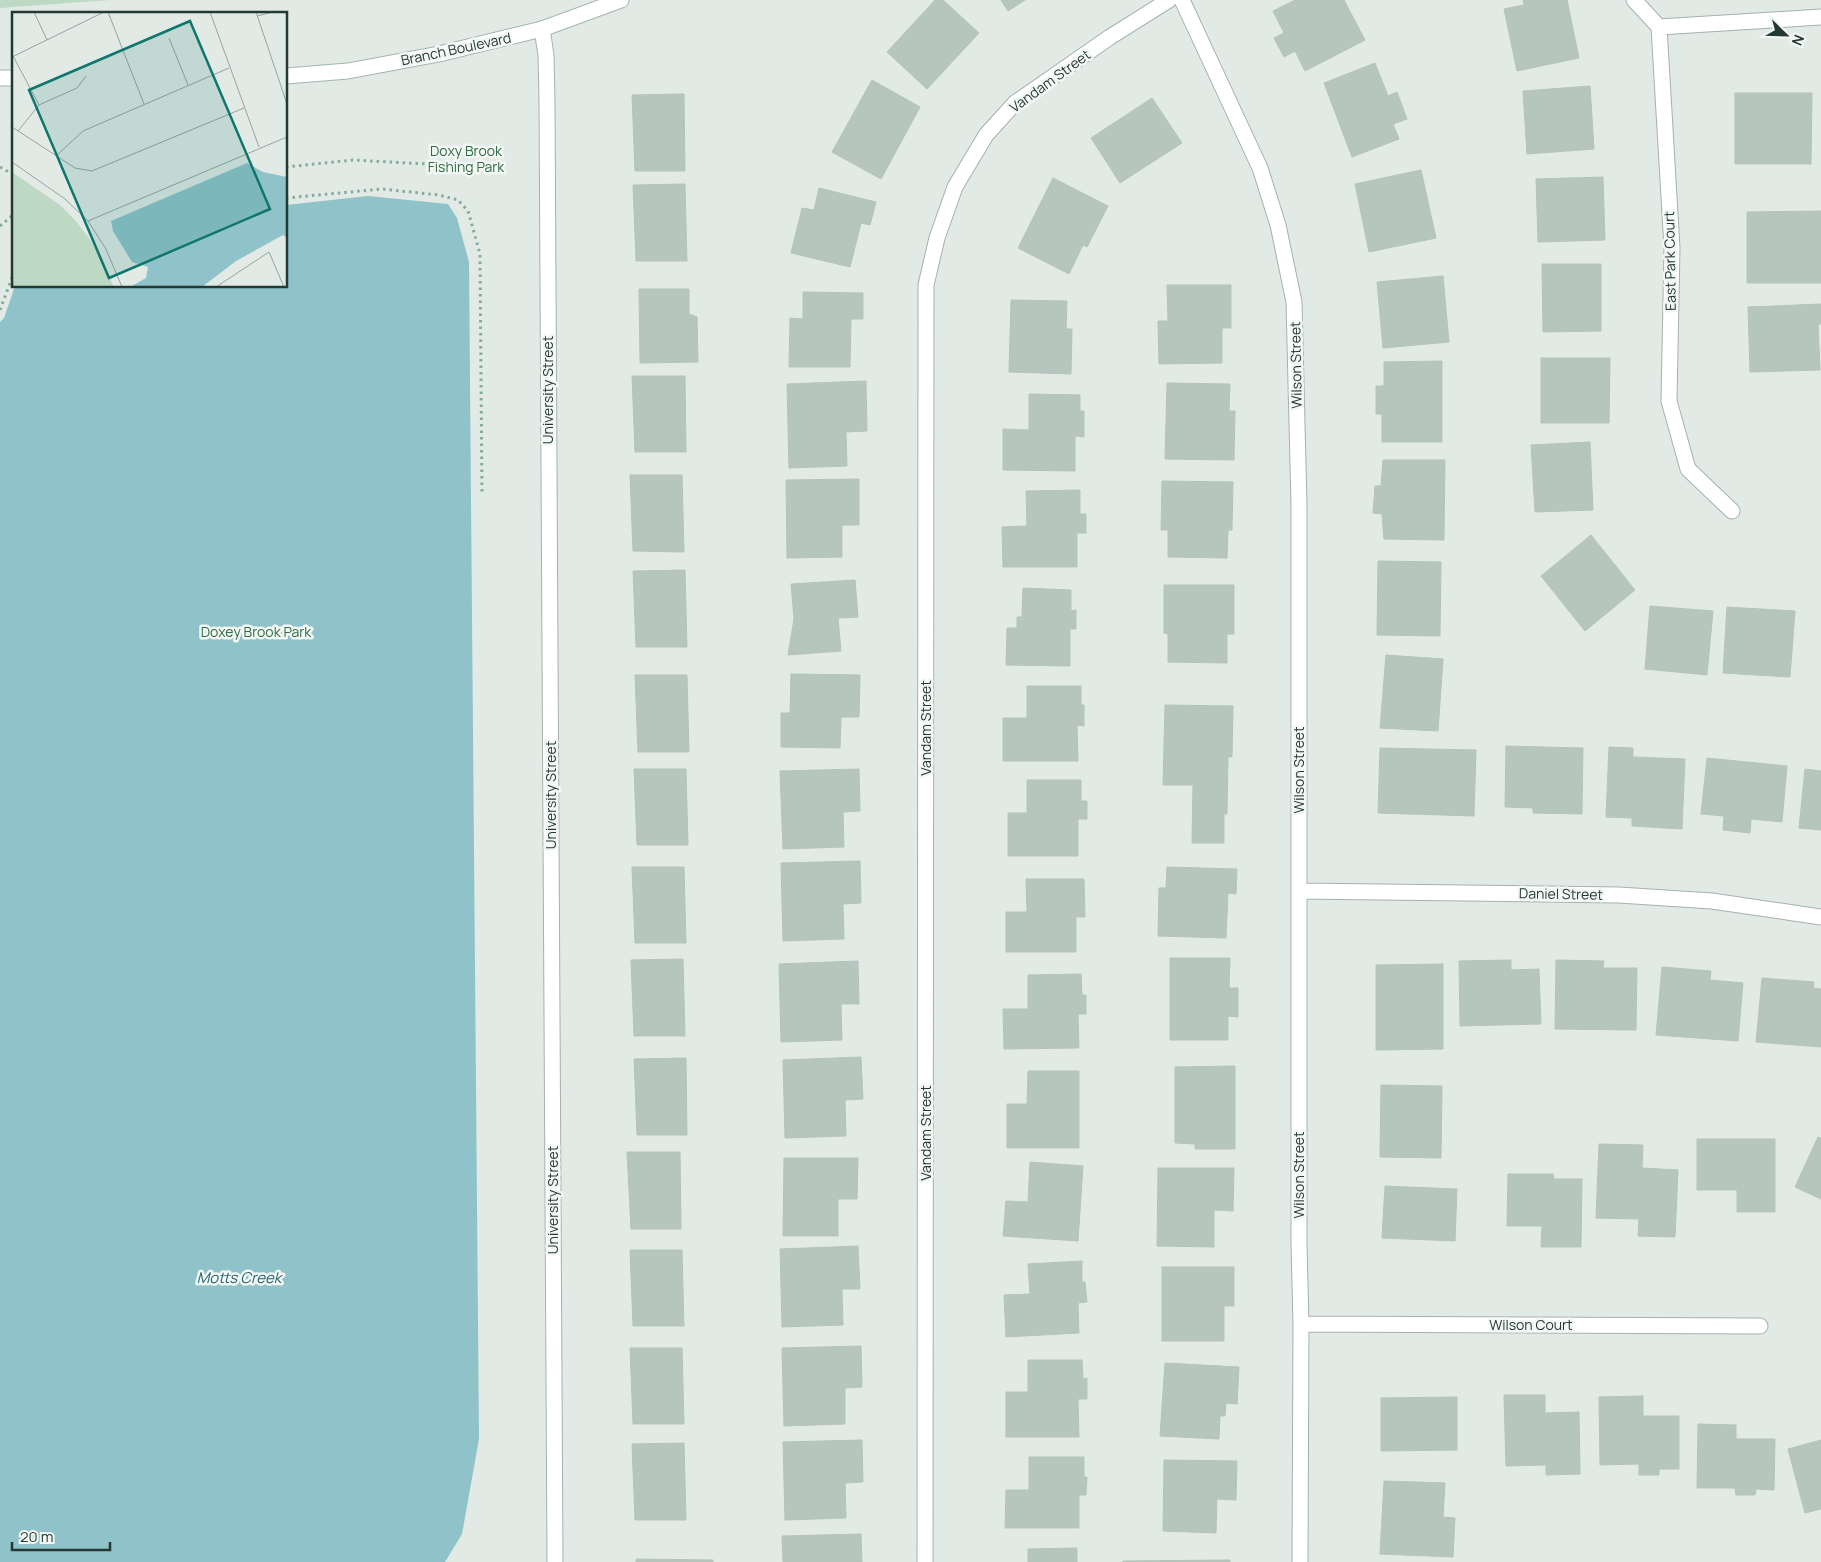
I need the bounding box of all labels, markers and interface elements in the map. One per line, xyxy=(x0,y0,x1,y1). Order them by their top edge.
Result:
north arrow xyxy=(1761,10,1811,60)
inset map xyxy=(12,12,288,288)
street label: Branch Boulevard xyxy=(399,28,513,69)
text: N xyxy=(1788,32,1809,49)
street label: Vandam Street xyxy=(1005,45,1094,116)
park label: Doxy Brook Fishing Park xyxy=(428,141,505,176)
street label: East Park Court xyxy=(1659,211,1680,311)
street label: Wilson Street xyxy=(1285,321,1306,409)
street label: University Street xyxy=(538,335,557,444)
park label: Doxey Brook Park xyxy=(201,622,312,641)
street label: Vandam Street xyxy=(916,680,935,776)
street label: Wilson Street xyxy=(1289,726,1308,814)
street label: University Street xyxy=(541,740,560,849)
street label: Daniel Street xyxy=(1519,883,1604,904)
street label: Vandam Street xyxy=(916,1085,935,1181)
street label: Wilson Street xyxy=(1289,1131,1308,1219)
street label: University Street xyxy=(543,1145,562,1254)
water label: Motts Creek xyxy=(197,1267,284,1288)
street label: Wilson Court xyxy=(1489,1315,1573,1334)
scale bar xyxy=(12,1520,110,1552)
text: 20 m xyxy=(20,1526,53,1547)

